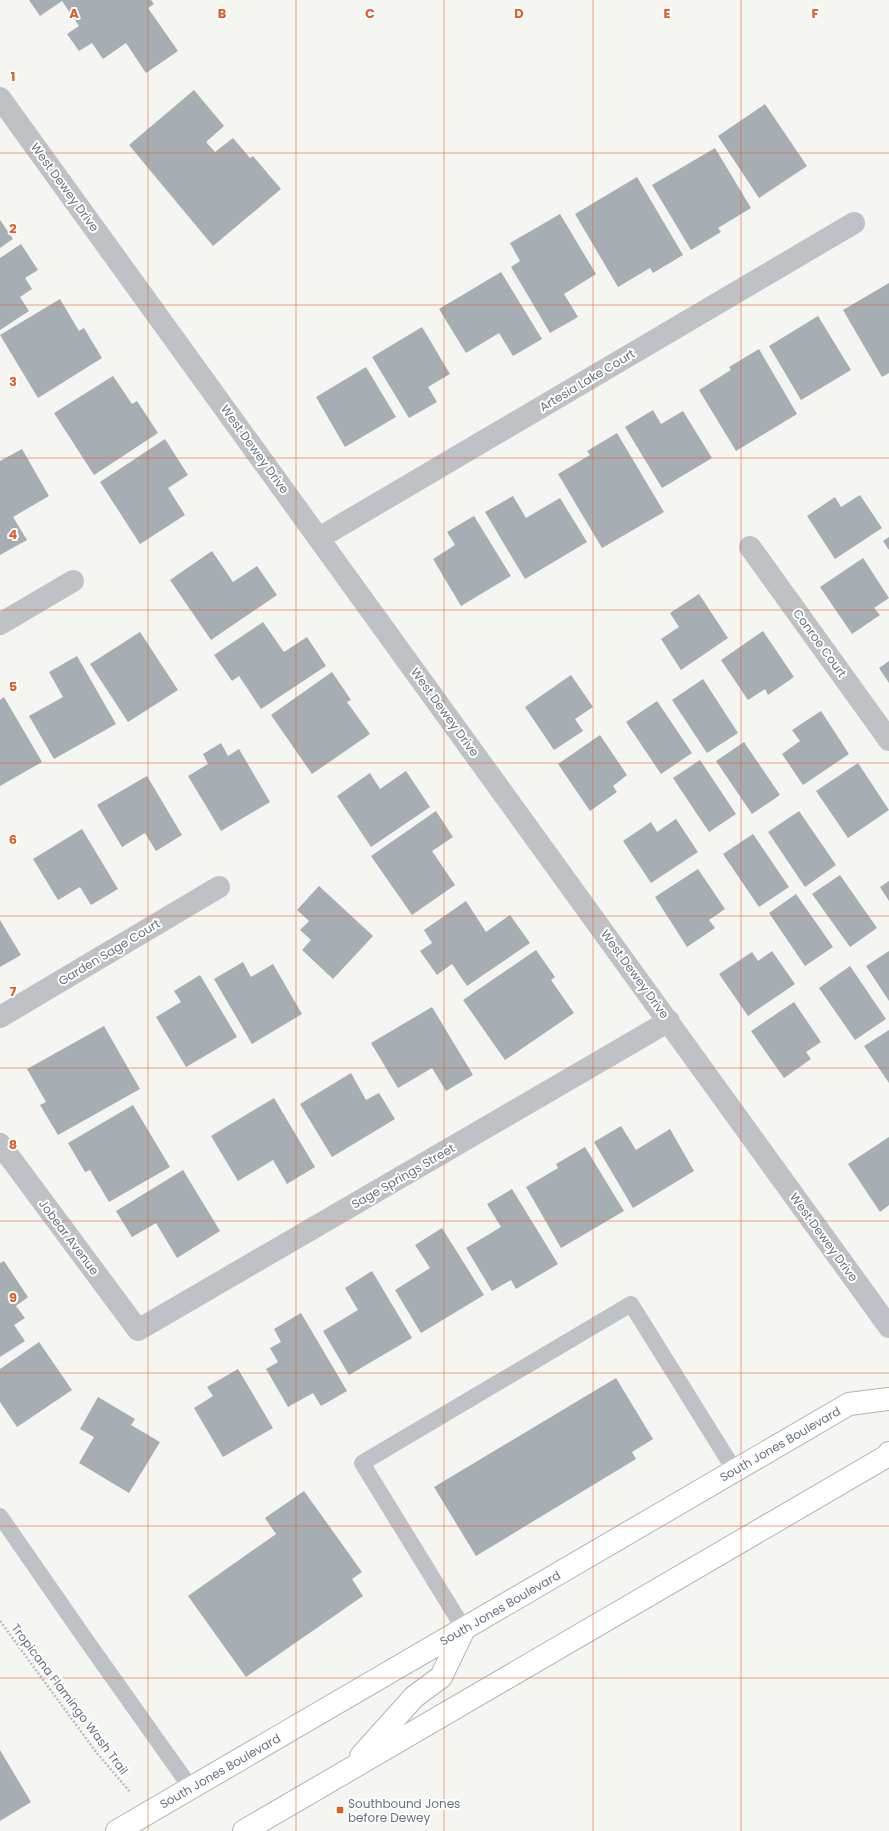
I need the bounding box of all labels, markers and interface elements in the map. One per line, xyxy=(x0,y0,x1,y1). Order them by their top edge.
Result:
text: A xyxy=(69,4,79,23)
text: B xyxy=(218,4,227,23)
text: C xyxy=(365,4,375,23)
text: D xyxy=(514,4,524,23)
text: E xyxy=(663,4,671,23)
text: F xyxy=(811,4,819,23)
text: 1 xyxy=(11,67,15,86)
street label: West Dewey Drive xyxy=(27,139,103,235)
text: 2 xyxy=(9,219,17,238)
street label: Artesia Lake Court xyxy=(536,345,638,415)
text: 3 xyxy=(9,372,17,391)
street label: West Dewey Drive xyxy=(217,401,293,497)
text: 4 xyxy=(9,525,18,544)
street label: Conroe Court xyxy=(789,605,851,681)
street label: West Dewey Drive xyxy=(407,664,483,760)
text: 5 xyxy=(9,677,17,696)
text: 6 xyxy=(9,830,17,849)
street label: Garden Sage Court xyxy=(55,915,163,989)
street label: West Dewey Drive xyxy=(597,926,673,1022)
text: 7 xyxy=(10,982,17,1001)
text: 8 xyxy=(9,1135,17,1154)
street label: Sage Springs Street xyxy=(348,1139,458,1213)
street label: West Dewey Drive xyxy=(786,1189,862,1285)
street label: Jobear Avenue xyxy=(35,1196,103,1278)
text: 9 xyxy=(9,1288,17,1307)
street label: South Jones Boulevard xyxy=(717,1402,843,1486)
street label: South Jones Boulevard xyxy=(437,1566,563,1650)
street label: Tropicana Flamingo Wash Trail xyxy=(7,1620,133,1778)
street label: South Jones Boulevard xyxy=(157,1729,283,1813)
place label: Southbound Jones before Dewey xyxy=(348,1795,460,1826)
marker: Southbound Jones before Dewey xyxy=(335,1805,345,1815)

